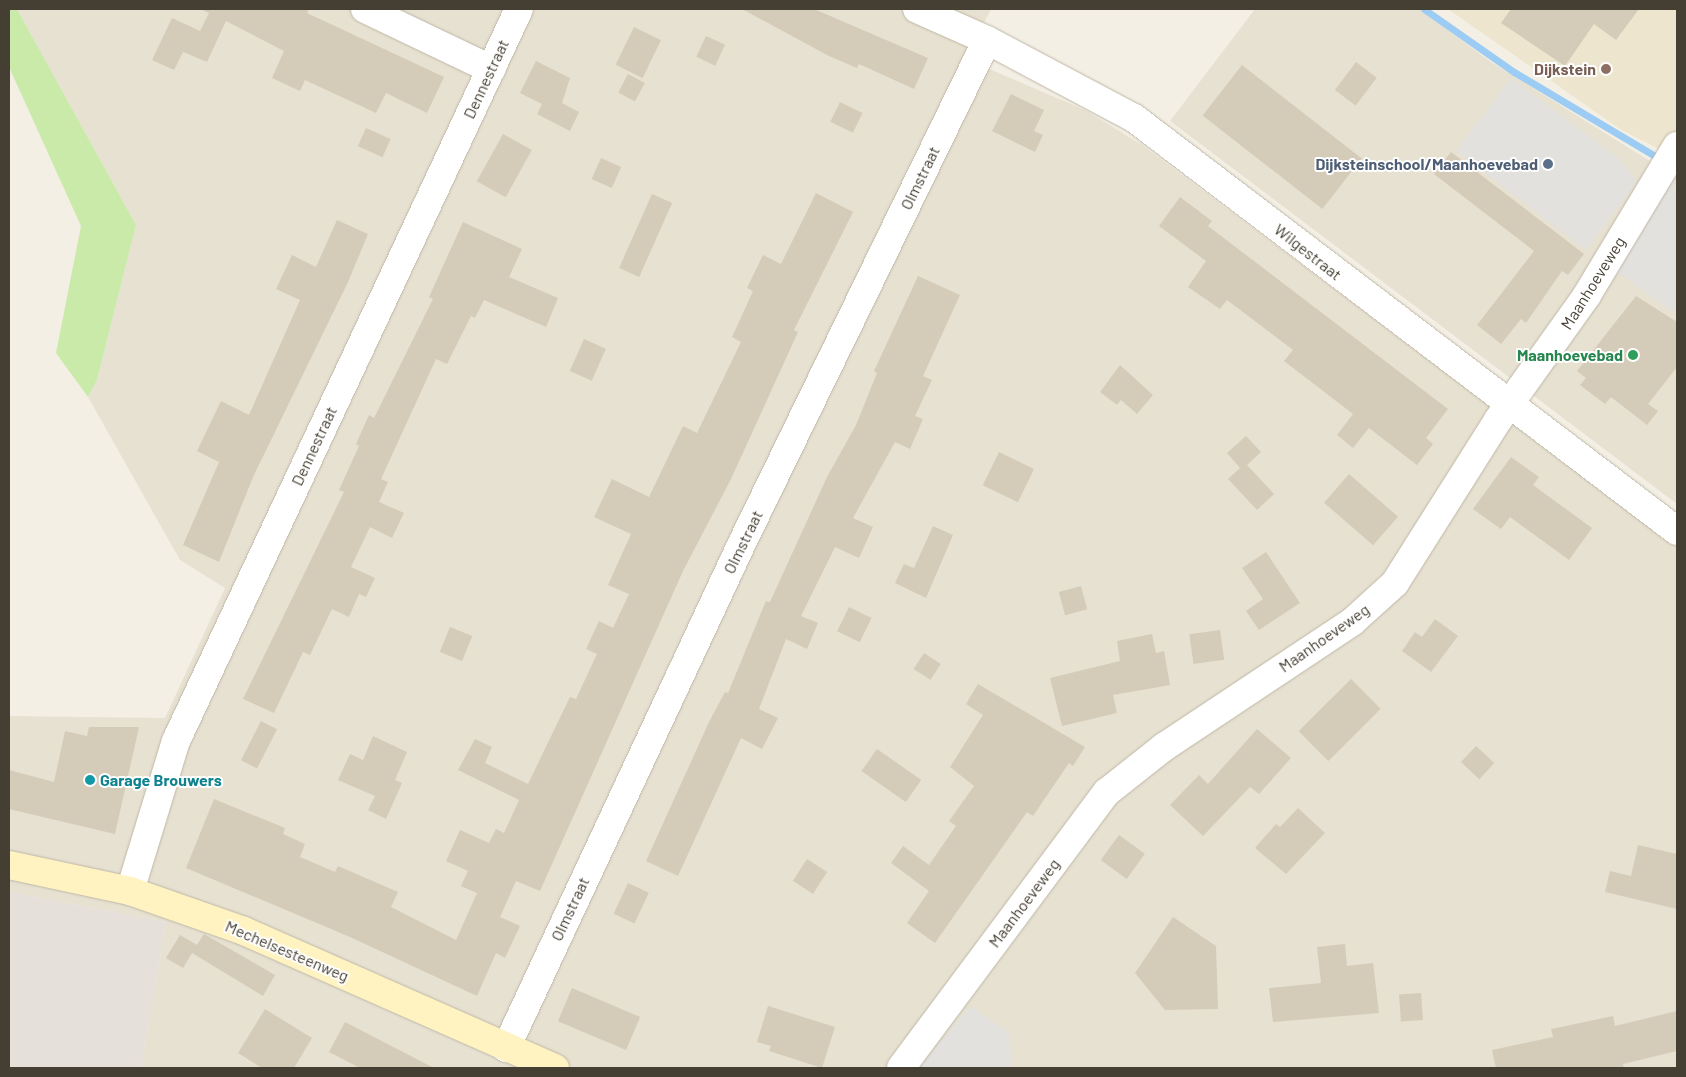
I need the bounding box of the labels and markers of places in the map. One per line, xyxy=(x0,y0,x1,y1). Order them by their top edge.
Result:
place label: Dijkstein xyxy=(1534,59,1596,79)
marker: Dijkstein xyxy=(1600,63,1612,75)
place label: Dijksteinschool/Maanhoevebad xyxy=(1315,154,1538,174)
marker: Dijksteinschool/Maanhoevebad xyxy=(1542,158,1554,170)
place label: Maanhoevebad xyxy=(1517,345,1623,365)
marker: Maanhoevebad xyxy=(1627,349,1639,361)
place label: Garage Brouwers xyxy=(100,770,222,790)
marker: Garage Brouwers xyxy=(84,774,96,786)

